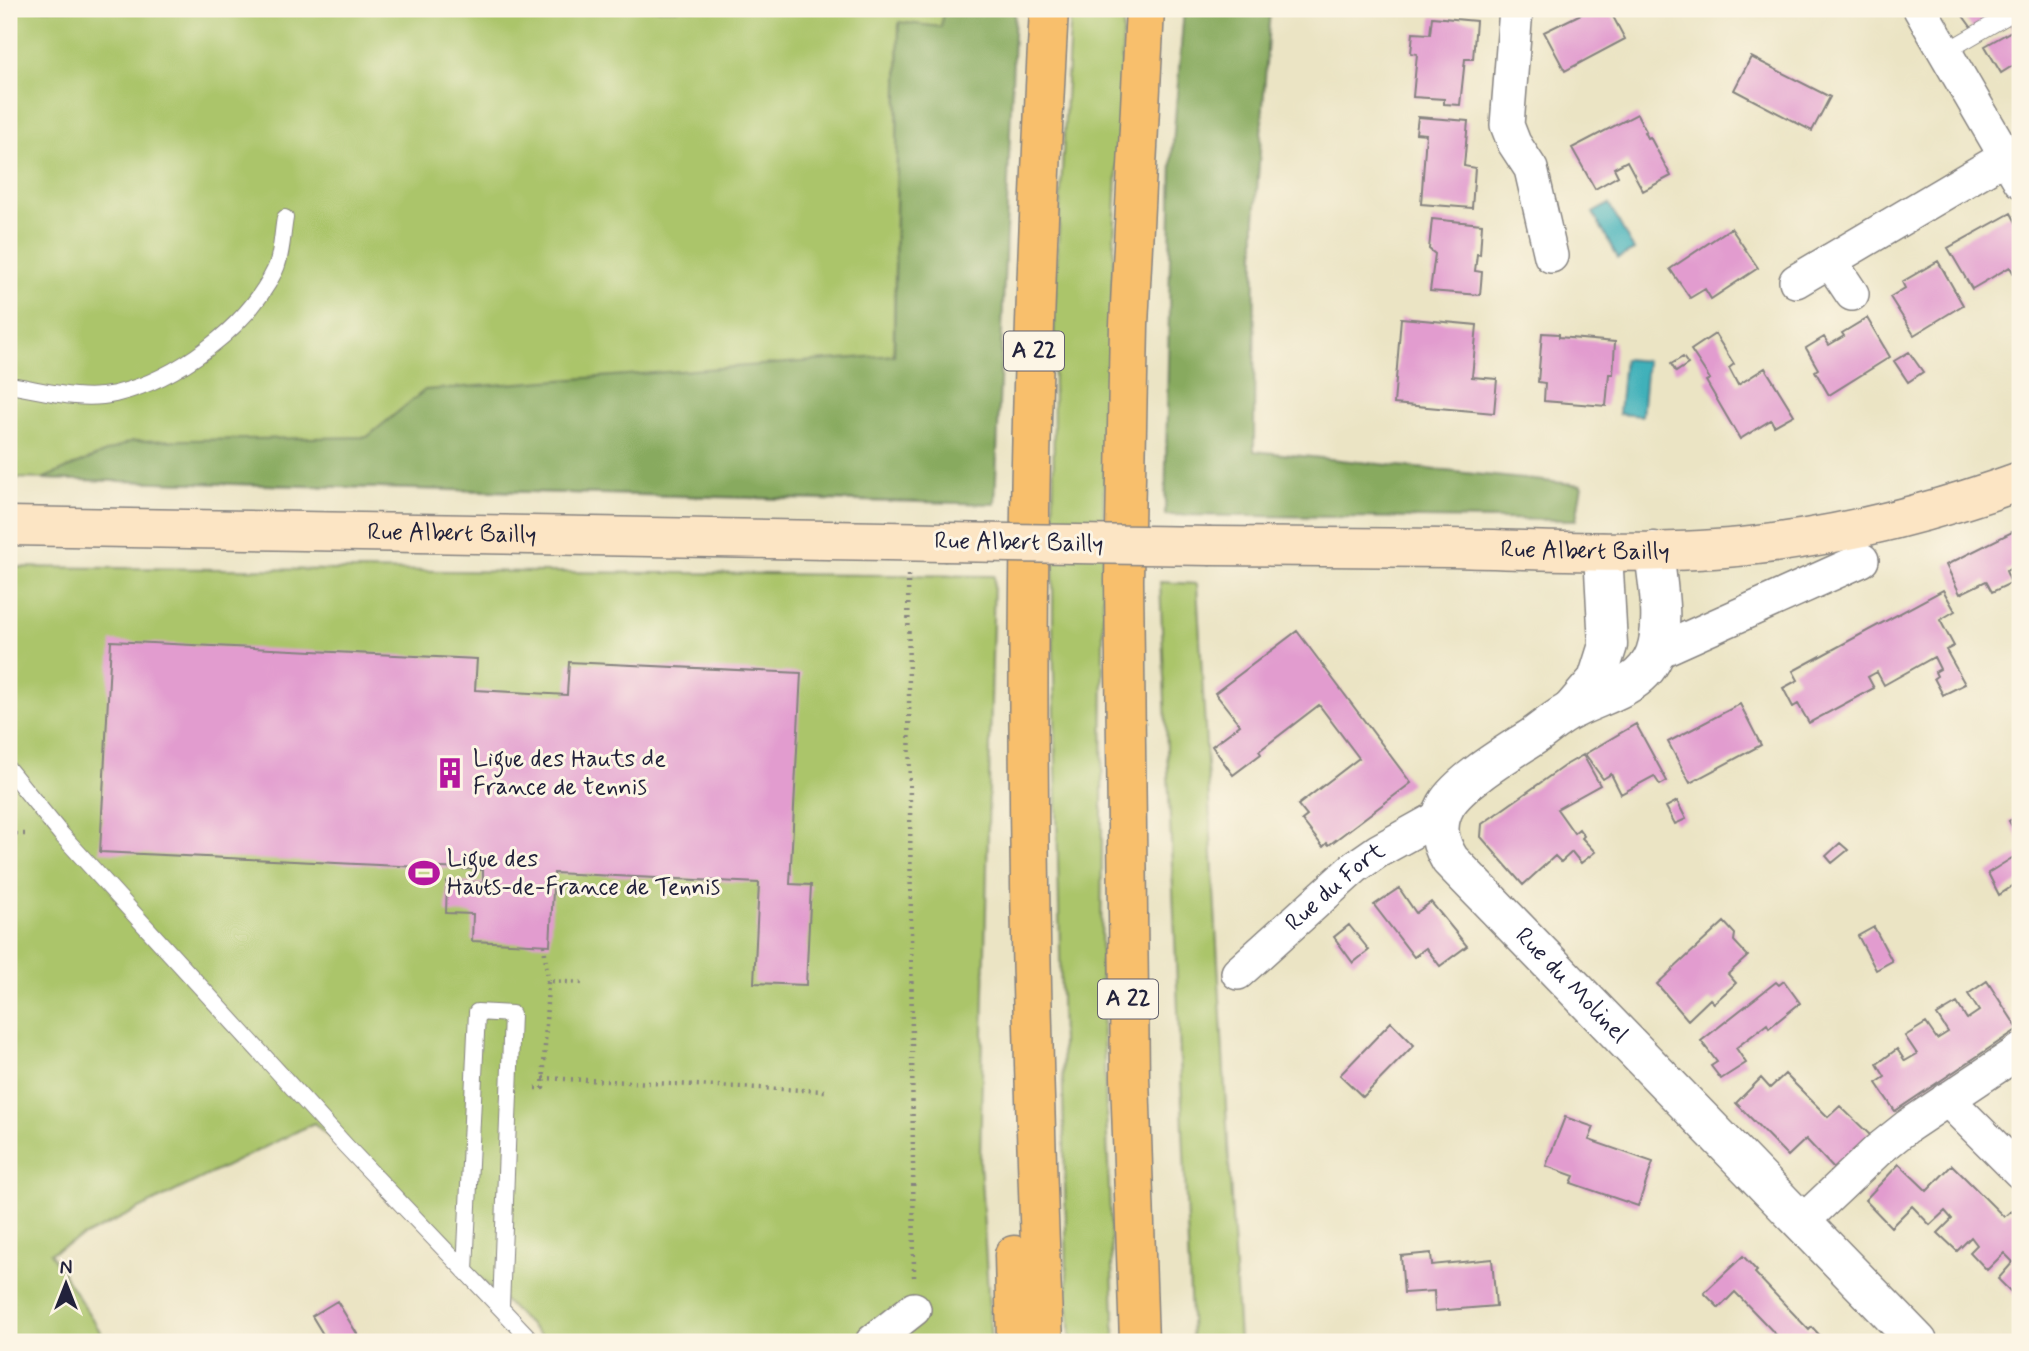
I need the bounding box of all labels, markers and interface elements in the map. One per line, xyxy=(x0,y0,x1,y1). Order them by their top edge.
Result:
road number: A 22 xyxy=(1004,332,1064,370)
street label: Rue Albert Bailly xyxy=(367,517,537,551)
street label: Rue Albert Bailly xyxy=(934,526,1104,560)
street label: Rue Albert Bailly xyxy=(1500,534,1670,567)
place label: Ligue des Hauts de France de tennis xyxy=(473,744,666,803)
building icon: Ligue des Hauts de France de tennis xyxy=(433,756,467,790)
street label: Rue du Fort xyxy=(1279,835,1391,938)
place label: Ligue des Hauts-de-France de Tennis xyxy=(447,844,720,903)
sports icon: Ligue des Hauts-de-France de Tennis xyxy=(407,856,441,890)
street label: Rue du Molinel xyxy=(1508,921,1635,1050)
road number: A 22 xyxy=(1098,980,1158,1018)
north arrow xyxy=(32,1250,102,1320)
text: N xyxy=(60,1256,72,1281)

